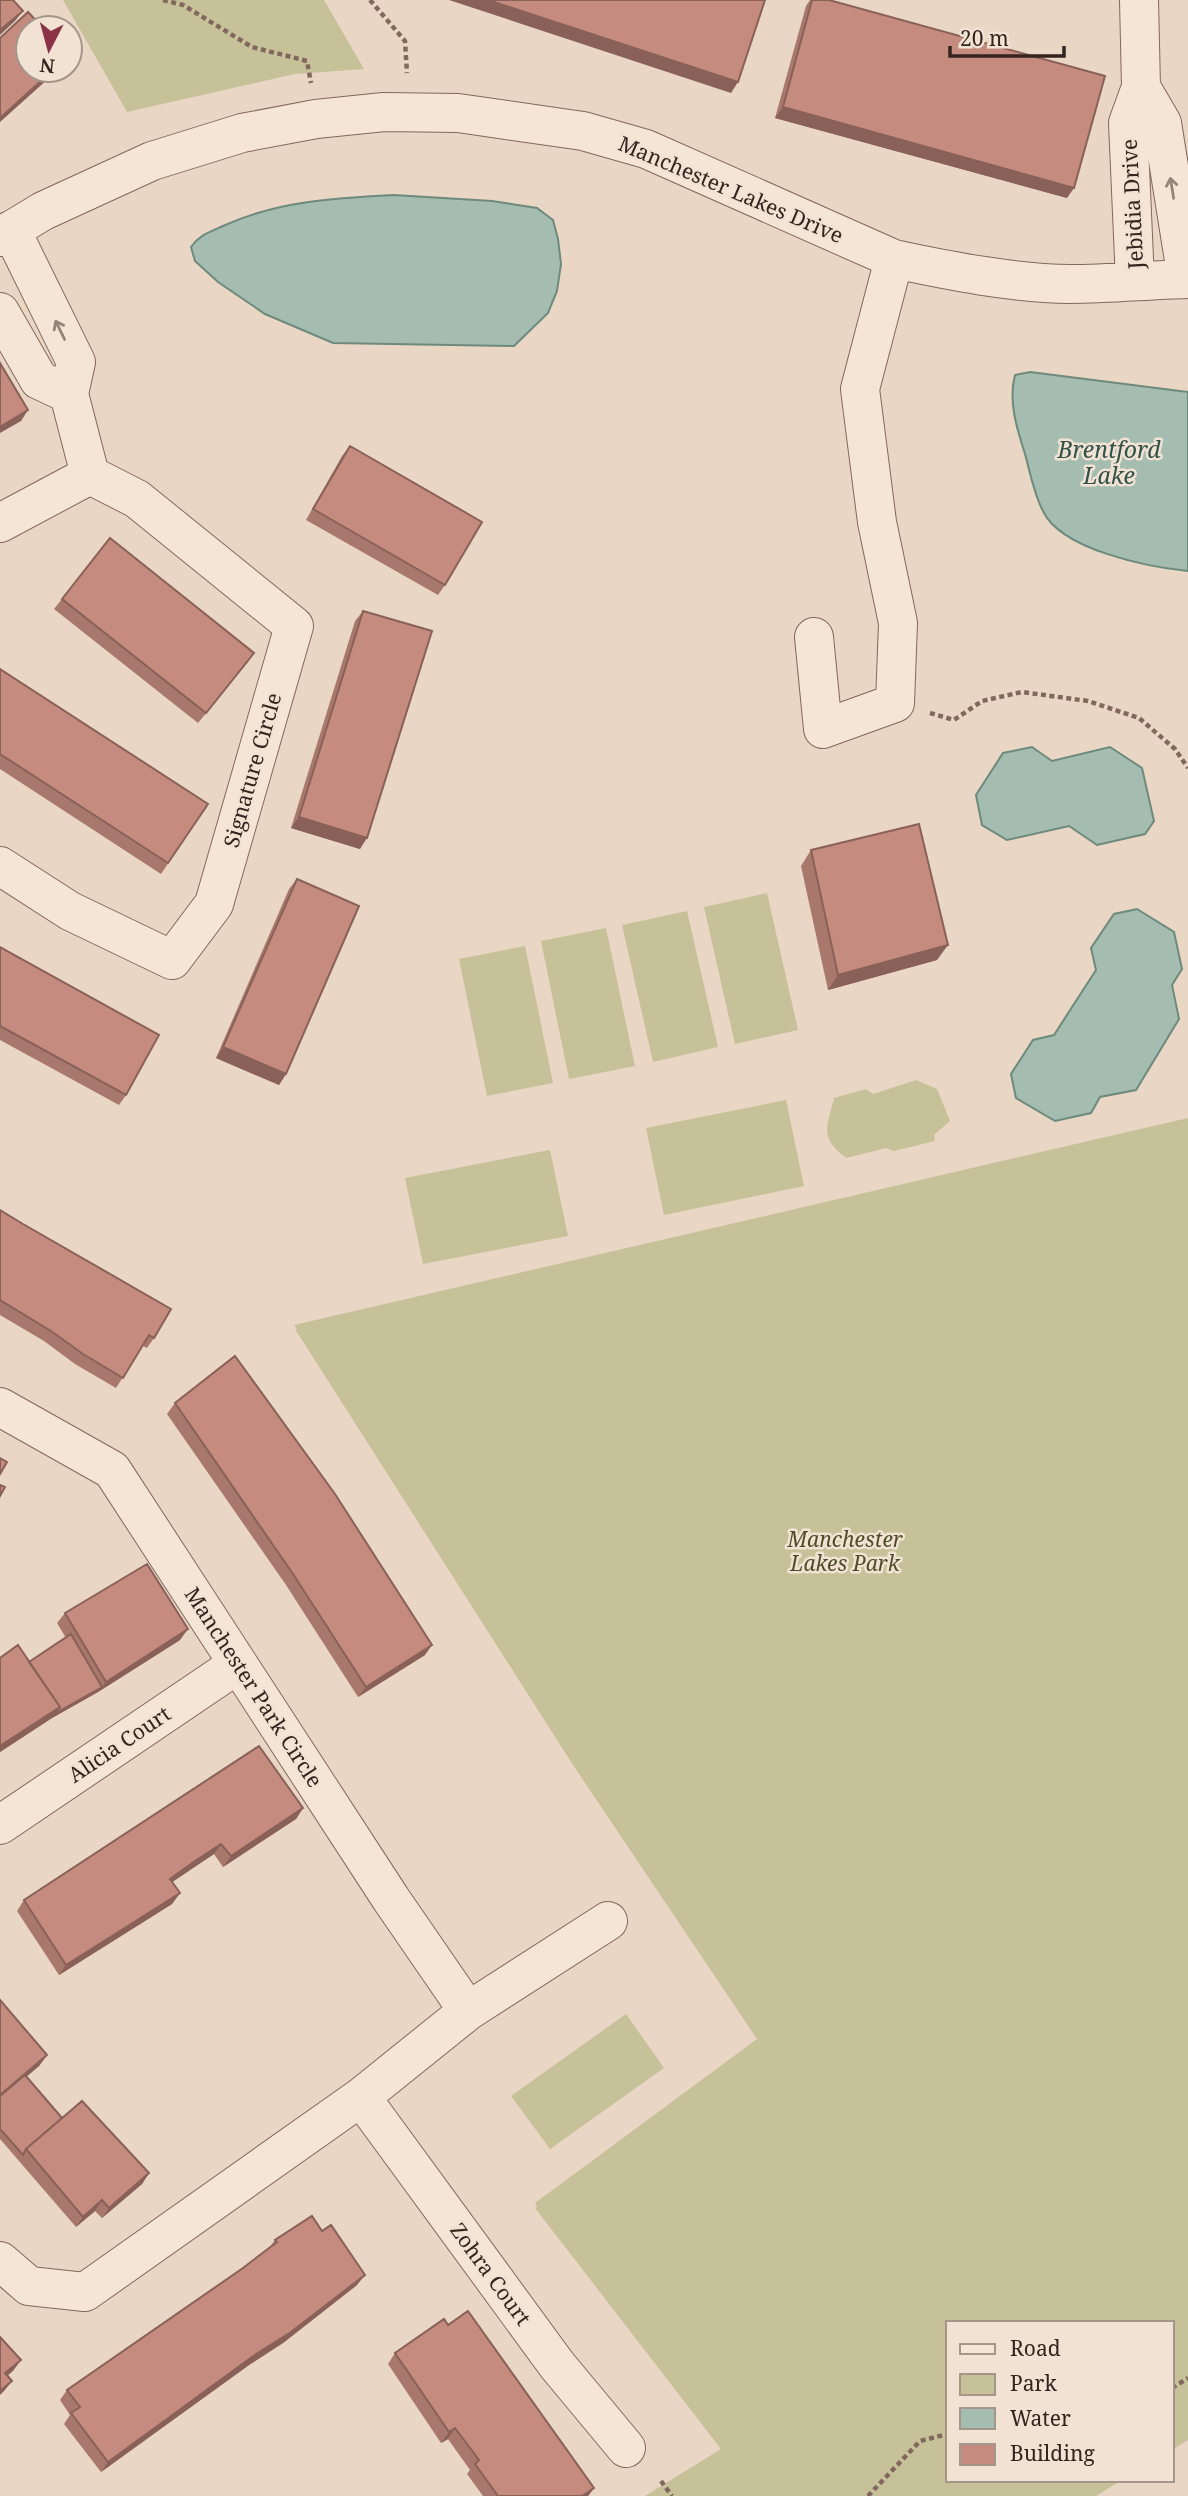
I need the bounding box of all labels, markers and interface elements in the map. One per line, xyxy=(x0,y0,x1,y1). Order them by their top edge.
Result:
north arrow xyxy=(14,14,84,84)
scale bar xyxy=(950,14,1064,58)
text: 20 m xyxy=(960,24,1009,52)
text: N xyxy=(38,52,56,80)
street label: Manchester Lakes Drive xyxy=(614,129,848,249)
street label: Jebidia Drive xyxy=(1115,138,1149,271)
one-way arrow xyxy=(1166,177,1179,199)
one-way arrow xyxy=(53,320,67,341)
water label: Brentford Lake xyxy=(1056,433,1161,491)
street label: Signature Circle xyxy=(217,689,287,851)
park label: Manchester Lakes Park xyxy=(786,1525,903,1577)
street label: Manchester Park Circle xyxy=(179,1582,329,1792)
street label: Alicia Court xyxy=(62,1699,176,1789)
street label: Zohra Court xyxy=(444,2217,538,2331)
legend xyxy=(946,2321,1174,2482)
text: Road xyxy=(1010,2334,1061,2362)
text: Park xyxy=(1010,2369,1057,2397)
text: Water xyxy=(1010,2404,1071,2432)
text: Building xyxy=(1010,2439,1095,2467)

